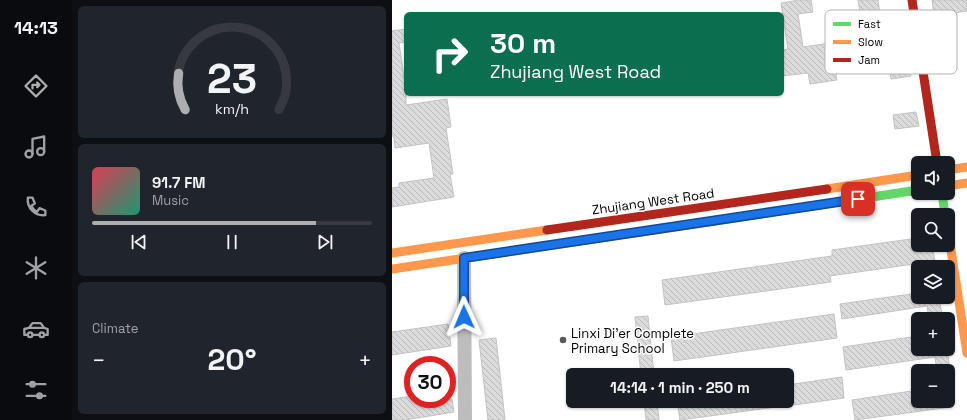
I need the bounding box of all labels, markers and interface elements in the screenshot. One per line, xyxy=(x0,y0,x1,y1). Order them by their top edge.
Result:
legend xyxy=(825,10,957,74)
text: 14:13 xyxy=(14,16,58,39)
text: Fast xyxy=(858,17,881,31)
text: 30 m xyxy=(490,25,556,61)
icon: right xyxy=(424,28,476,80)
text: Slow xyxy=(858,35,883,49)
text: 23 xyxy=(207,52,257,105)
text: Jam xyxy=(858,53,880,67)
text: Zhujiang West Road xyxy=(490,60,661,83)
icon: directions xyxy=(22,72,50,100)
text: km/h xyxy=(215,100,249,118)
icon: music xyxy=(22,133,50,161)
map controls xyxy=(911,156,955,408)
button: sound xyxy=(911,156,955,200)
text: 91.7 FM xyxy=(152,173,205,192)
pin xyxy=(841,182,875,216)
street label: Zhujiang West Road xyxy=(591,184,715,219)
icon: arrive xyxy=(847,188,869,210)
text: Music xyxy=(152,192,189,209)
icon: phone xyxy=(22,193,50,221)
button: search xyxy=(911,208,955,252)
icon: previous xyxy=(128,231,150,253)
icon: pause xyxy=(221,231,243,253)
icon: next xyxy=(314,231,336,253)
icon: climate xyxy=(22,254,50,282)
button: layers xyxy=(911,260,955,304)
position arrow xyxy=(443,296,485,338)
button: + xyxy=(911,312,955,356)
icon: car xyxy=(22,315,50,343)
text: Climate xyxy=(92,320,138,337)
place label: Linxi Di'er Complete Primary School xyxy=(571,325,694,357)
marker: Linxi Di'er Complete Primary School xyxy=(558,335,568,345)
text: 20° xyxy=(207,340,257,379)
text: − xyxy=(92,346,106,374)
text: + xyxy=(358,346,372,374)
speed limit sign: 30 xyxy=(404,356,456,408)
button: − xyxy=(911,364,955,408)
icon: filters xyxy=(22,376,50,404)
text: 14:14 · 1 min · 250 m xyxy=(610,378,750,397)

